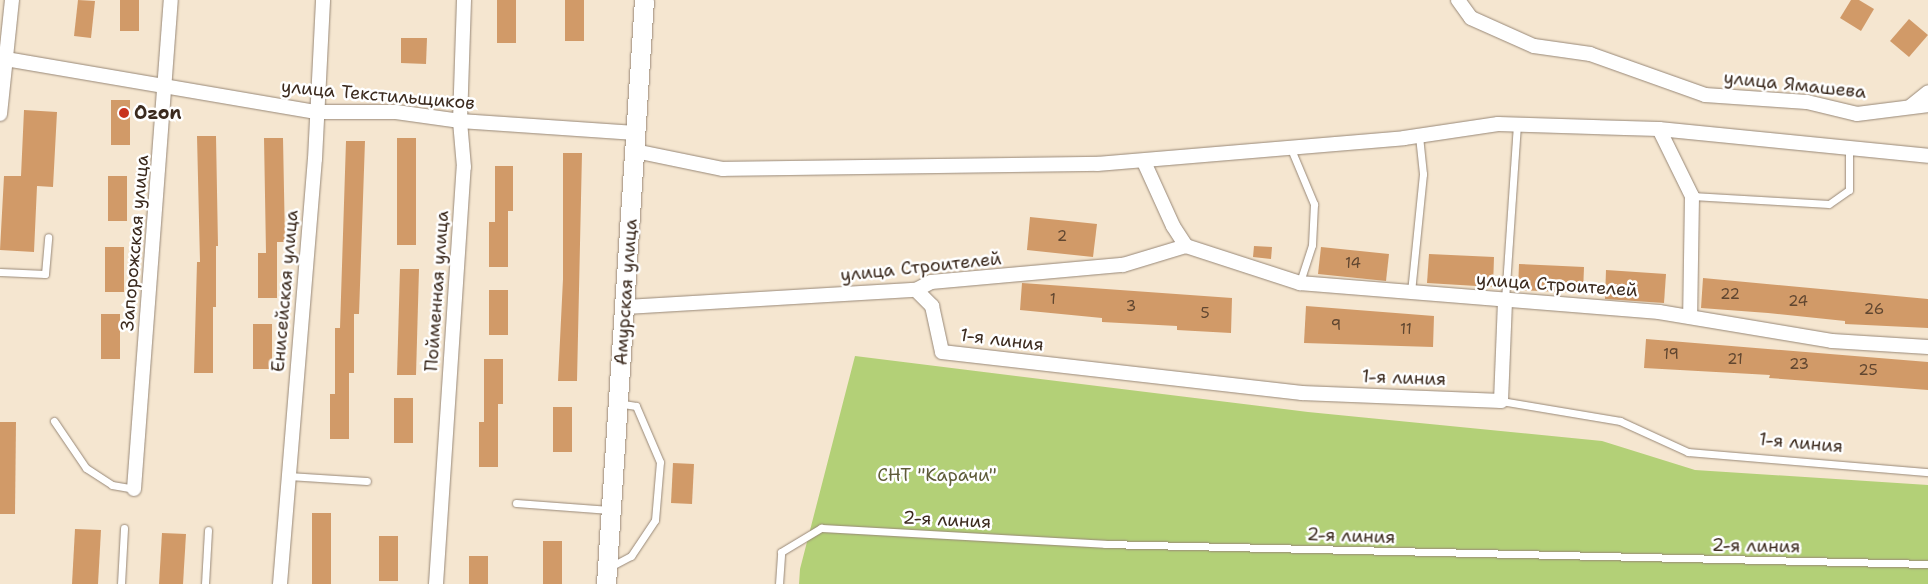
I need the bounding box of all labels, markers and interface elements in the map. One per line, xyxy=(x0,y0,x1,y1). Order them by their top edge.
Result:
street label: улица Ямашева xyxy=(1723,67,1867,103)
street label: улица Текстильщиков xyxy=(280,76,476,114)
place label: Ozon xyxy=(134,102,181,124)
marker: Ozon xyxy=(118,107,130,119)
street label: Запорожская улица xyxy=(117,154,153,332)
street label: Енисейская улица xyxy=(267,209,303,373)
street label: Пойменная улица xyxy=(421,210,453,372)
street label: Амурская улица xyxy=(610,218,642,366)
house number: 2 xyxy=(1057,228,1067,246)
street label: улица Строителей xyxy=(839,248,1003,286)
house number: 14 xyxy=(1345,255,1361,273)
street label: улица Строителей xyxy=(1476,269,1638,301)
house number: 22 xyxy=(1720,286,1740,304)
house number: 1 xyxy=(1050,291,1056,309)
house number: 24 xyxy=(1788,293,1808,311)
house number: 3 xyxy=(1126,298,1136,316)
house number: 26 xyxy=(1864,301,1884,319)
house number: 5 xyxy=(1200,305,1210,323)
house number: 9 xyxy=(1331,317,1341,335)
house number: 11 xyxy=(1400,321,1412,339)
street label: 1-я линия xyxy=(959,324,1045,356)
house number: 19 xyxy=(1663,346,1679,364)
house number: 21 xyxy=(1727,351,1743,369)
house number: 23 xyxy=(1789,356,1809,374)
house number: 25 xyxy=(1858,362,1878,380)
street label: 1-я линия xyxy=(1362,366,1446,390)
street label: 1-я линия xyxy=(1758,429,1844,457)
park label: СНТ "Карачи" xyxy=(877,464,997,486)
street label: 2-я линия xyxy=(902,507,992,533)
street label: 2-я линия xyxy=(1306,524,1396,548)
street label: 2-я линия xyxy=(1711,534,1801,558)

